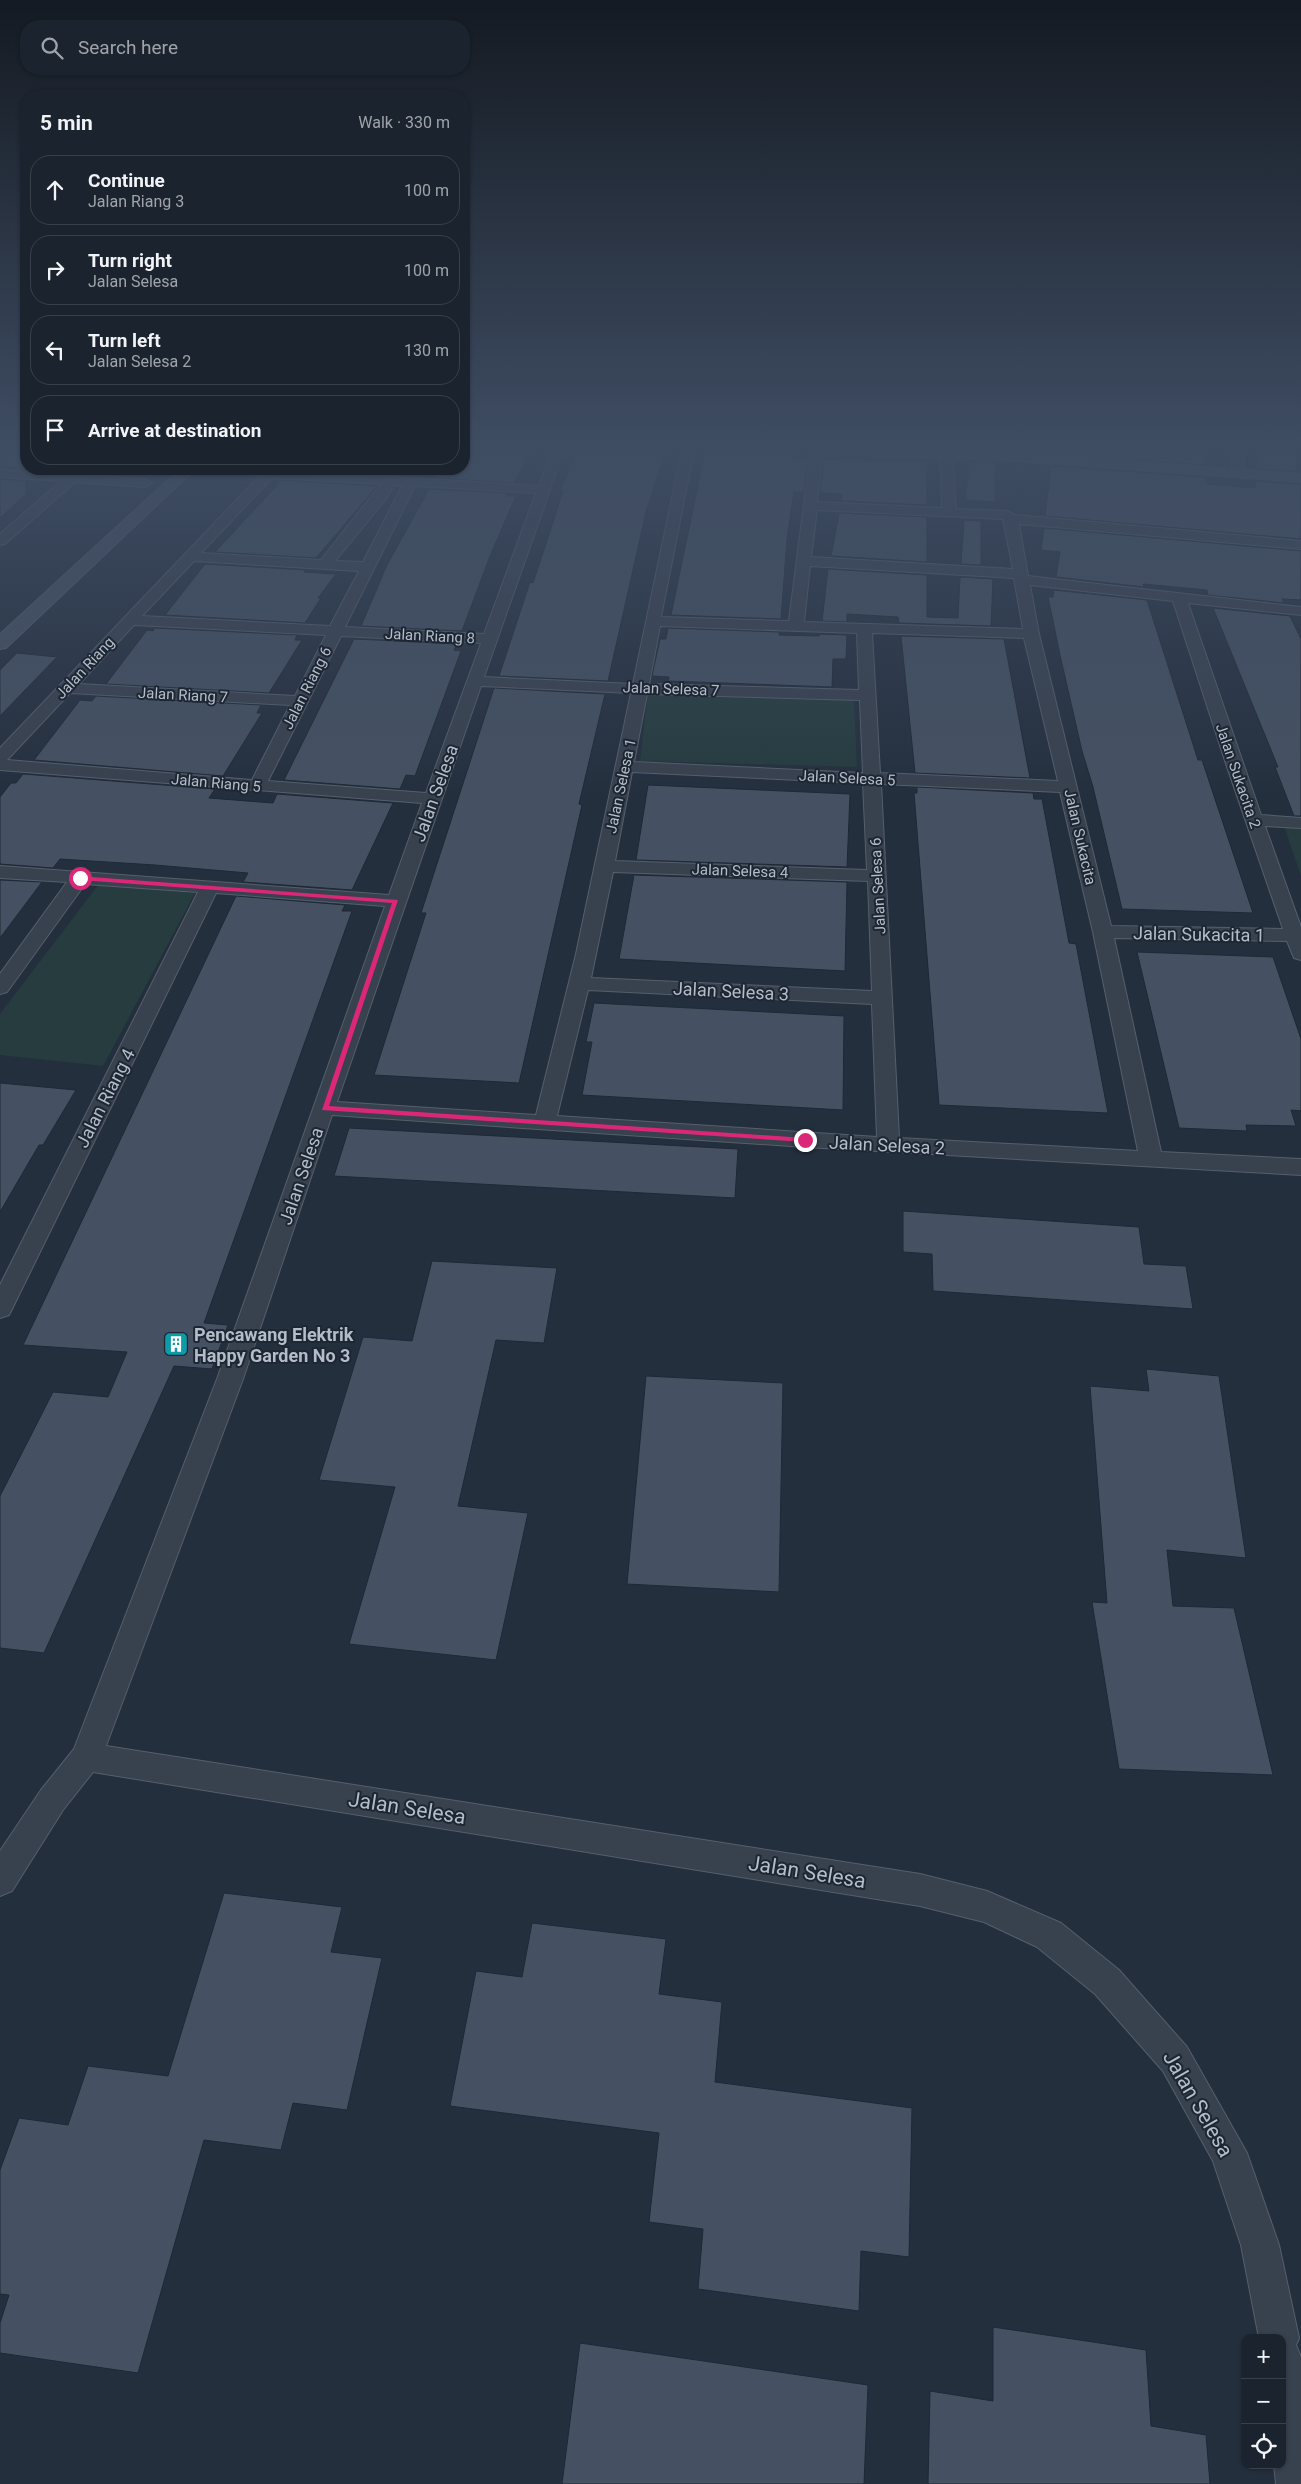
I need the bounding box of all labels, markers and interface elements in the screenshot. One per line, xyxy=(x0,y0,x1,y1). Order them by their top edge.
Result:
search box xyxy=(20,20,470,75)
icon: search xyxy=(38,34,66,62)
text: Search here xyxy=(78,36,178,59)
text: 5 min xyxy=(40,111,93,135)
text: Walk · 330 m xyxy=(358,113,450,132)
text: Continue xyxy=(88,169,165,192)
icon: ahead xyxy=(41,176,69,204)
text: 100 m xyxy=(404,181,449,200)
text: Jalan Riang 3 xyxy=(88,192,184,211)
text: Turn right xyxy=(88,249,172,272)
icon: right xyxy=(41,256,69,284)
text: 100 m xyxy=(404,261,449,280)
text: Jalan Selesa xyxy=(88,272,178,291)
text: Turn left xyxy=(88,329,161,352)
icon: left xyxy=(41,336,69,364)
text: 130 m xyxy=(404,341,449,360)
text: Jalan Selesa 2 xyxy=(88,352,191,371)
icon: arrive xyxy=(41,416,69,444)
text: Arrive at destination xyxy=(88,419,261,442)
street label: Jalan Riang 8 xyxy=(385,625,475,647)
street label: Jalan Riang xyxy=(52,633,118,703)
street label: Jalan Riang 6 xyxy=(279,644,335,732)
street label: Jalan Selesa 7 xyxy=(622,678,720,700)
street label: Jalan Riang 7 xyxy=(138,684,228,706)
street label: Jalan Sukacita 2 xyxy=(1212,721,1264,831)
street label: Jalan Selesa 1 xyxy=(602,737,640,835)
street label: Jalan Selesa xyxy=(408,742,462,844)
street label: Jalan Selesa 5 xyxy=(798,766,896,790)
street label: Jalan Riang 5 xyxy=(170,770,262,796)
street label: Jalan Sukacita xyxy=(1060,787,1100,887)
street label: Jalan Selesa 6 xyxy=(866,837,890,935)
street label: Jalan Selesa 4 xyxy=(691,860,789,882)
route start xyxy=(69,867,92,890)
street label: Jalan Sukacita 1 xyxy=(1133,922,1265,946)
street label: Jalan Selesa 3 xyxy=(672,977,790,1005)
street label: Jalan Riang 4 xyxy=(71,1045,139,1151)
street label: Jalan Selesa xyxy=(275,1125,327,1227)
route end xyxy=(794,1129,817,1152)
street label: Jalan Selesa 2 xyxy=(828,1131,946,1159)
place label: Pencawang Elektrik Happy Garden No 3 xyxy=(194,1324,354,1366)
building icon: Pencawang Elektrik Happy Garden No 3 xyxy=(163,1331,189,1357)
street label: Jalan Selesa xyxy=(347,1787,467,1829)
street label: Jalan Selesa xyxy=(747,1851,867,1893)
street label: Jalan Selesa xyxy=(1158,2047,1238,2161)
map controls xyxy=(1241,2334,1286,2469)
button: + xyxy=(1241,2334,1286,2379)
button: − xyxy=(1241,2379,1286,2424)
button: locate xyxy=(1241,2424,1286,2469)

